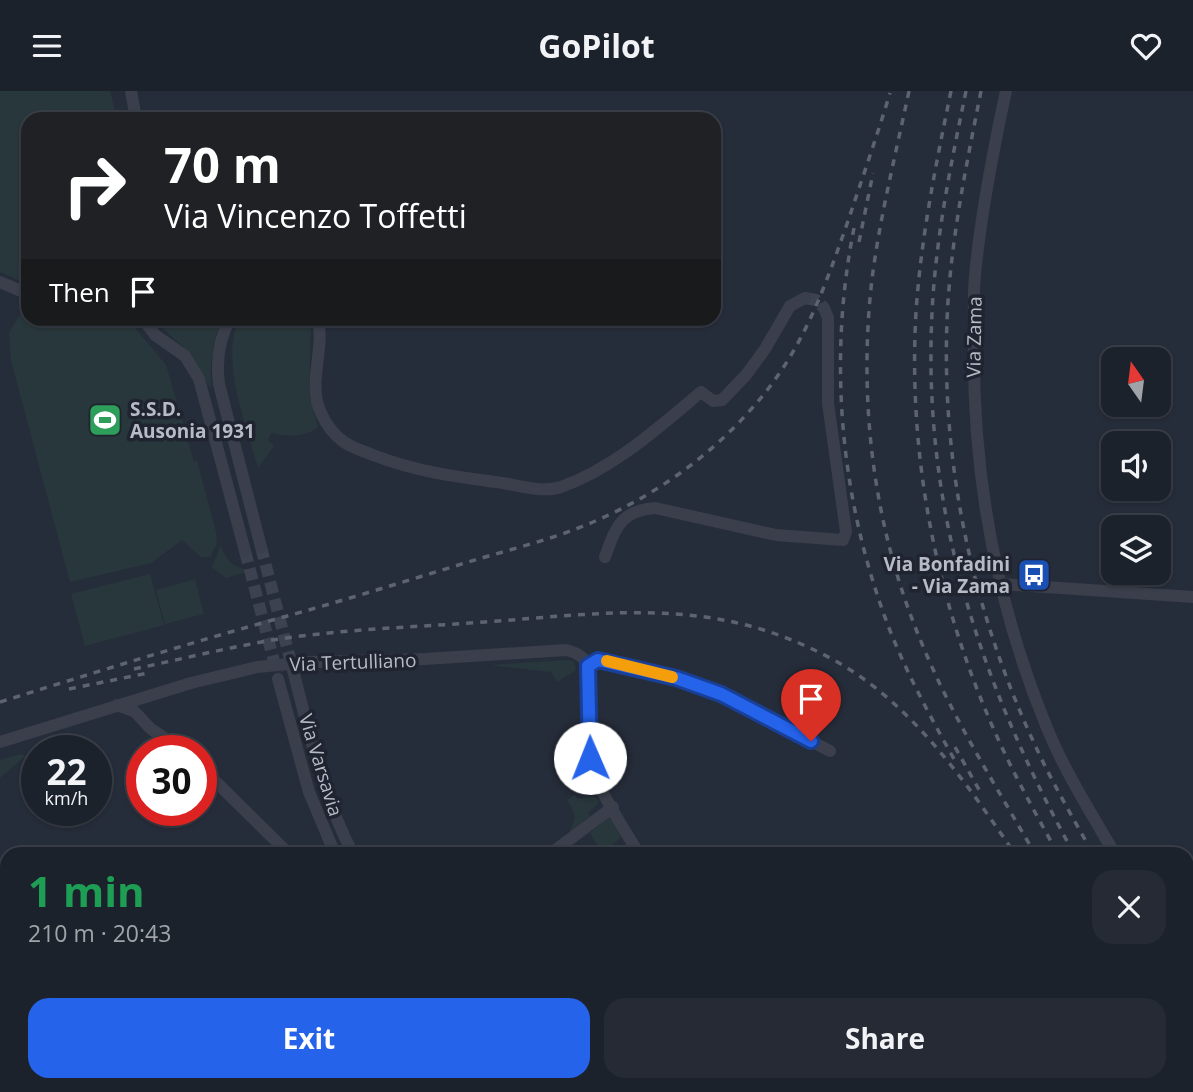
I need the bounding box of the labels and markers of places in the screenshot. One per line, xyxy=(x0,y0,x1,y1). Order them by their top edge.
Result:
place label: S.S.D. Ausonia 1931 xyxy=(130,396,255,444)
sports icon: S.S.D. Ausonia 1931 xyxy=(86,401,124,439)
place label: Via Bonfadini - Via Zama xyxy=(883,551,1010,599)
bus stop icon: Via Bonfadini - Via Zama xyxy=(1015,556,1053,594)
pin xyxy=(781,669,841,741)

